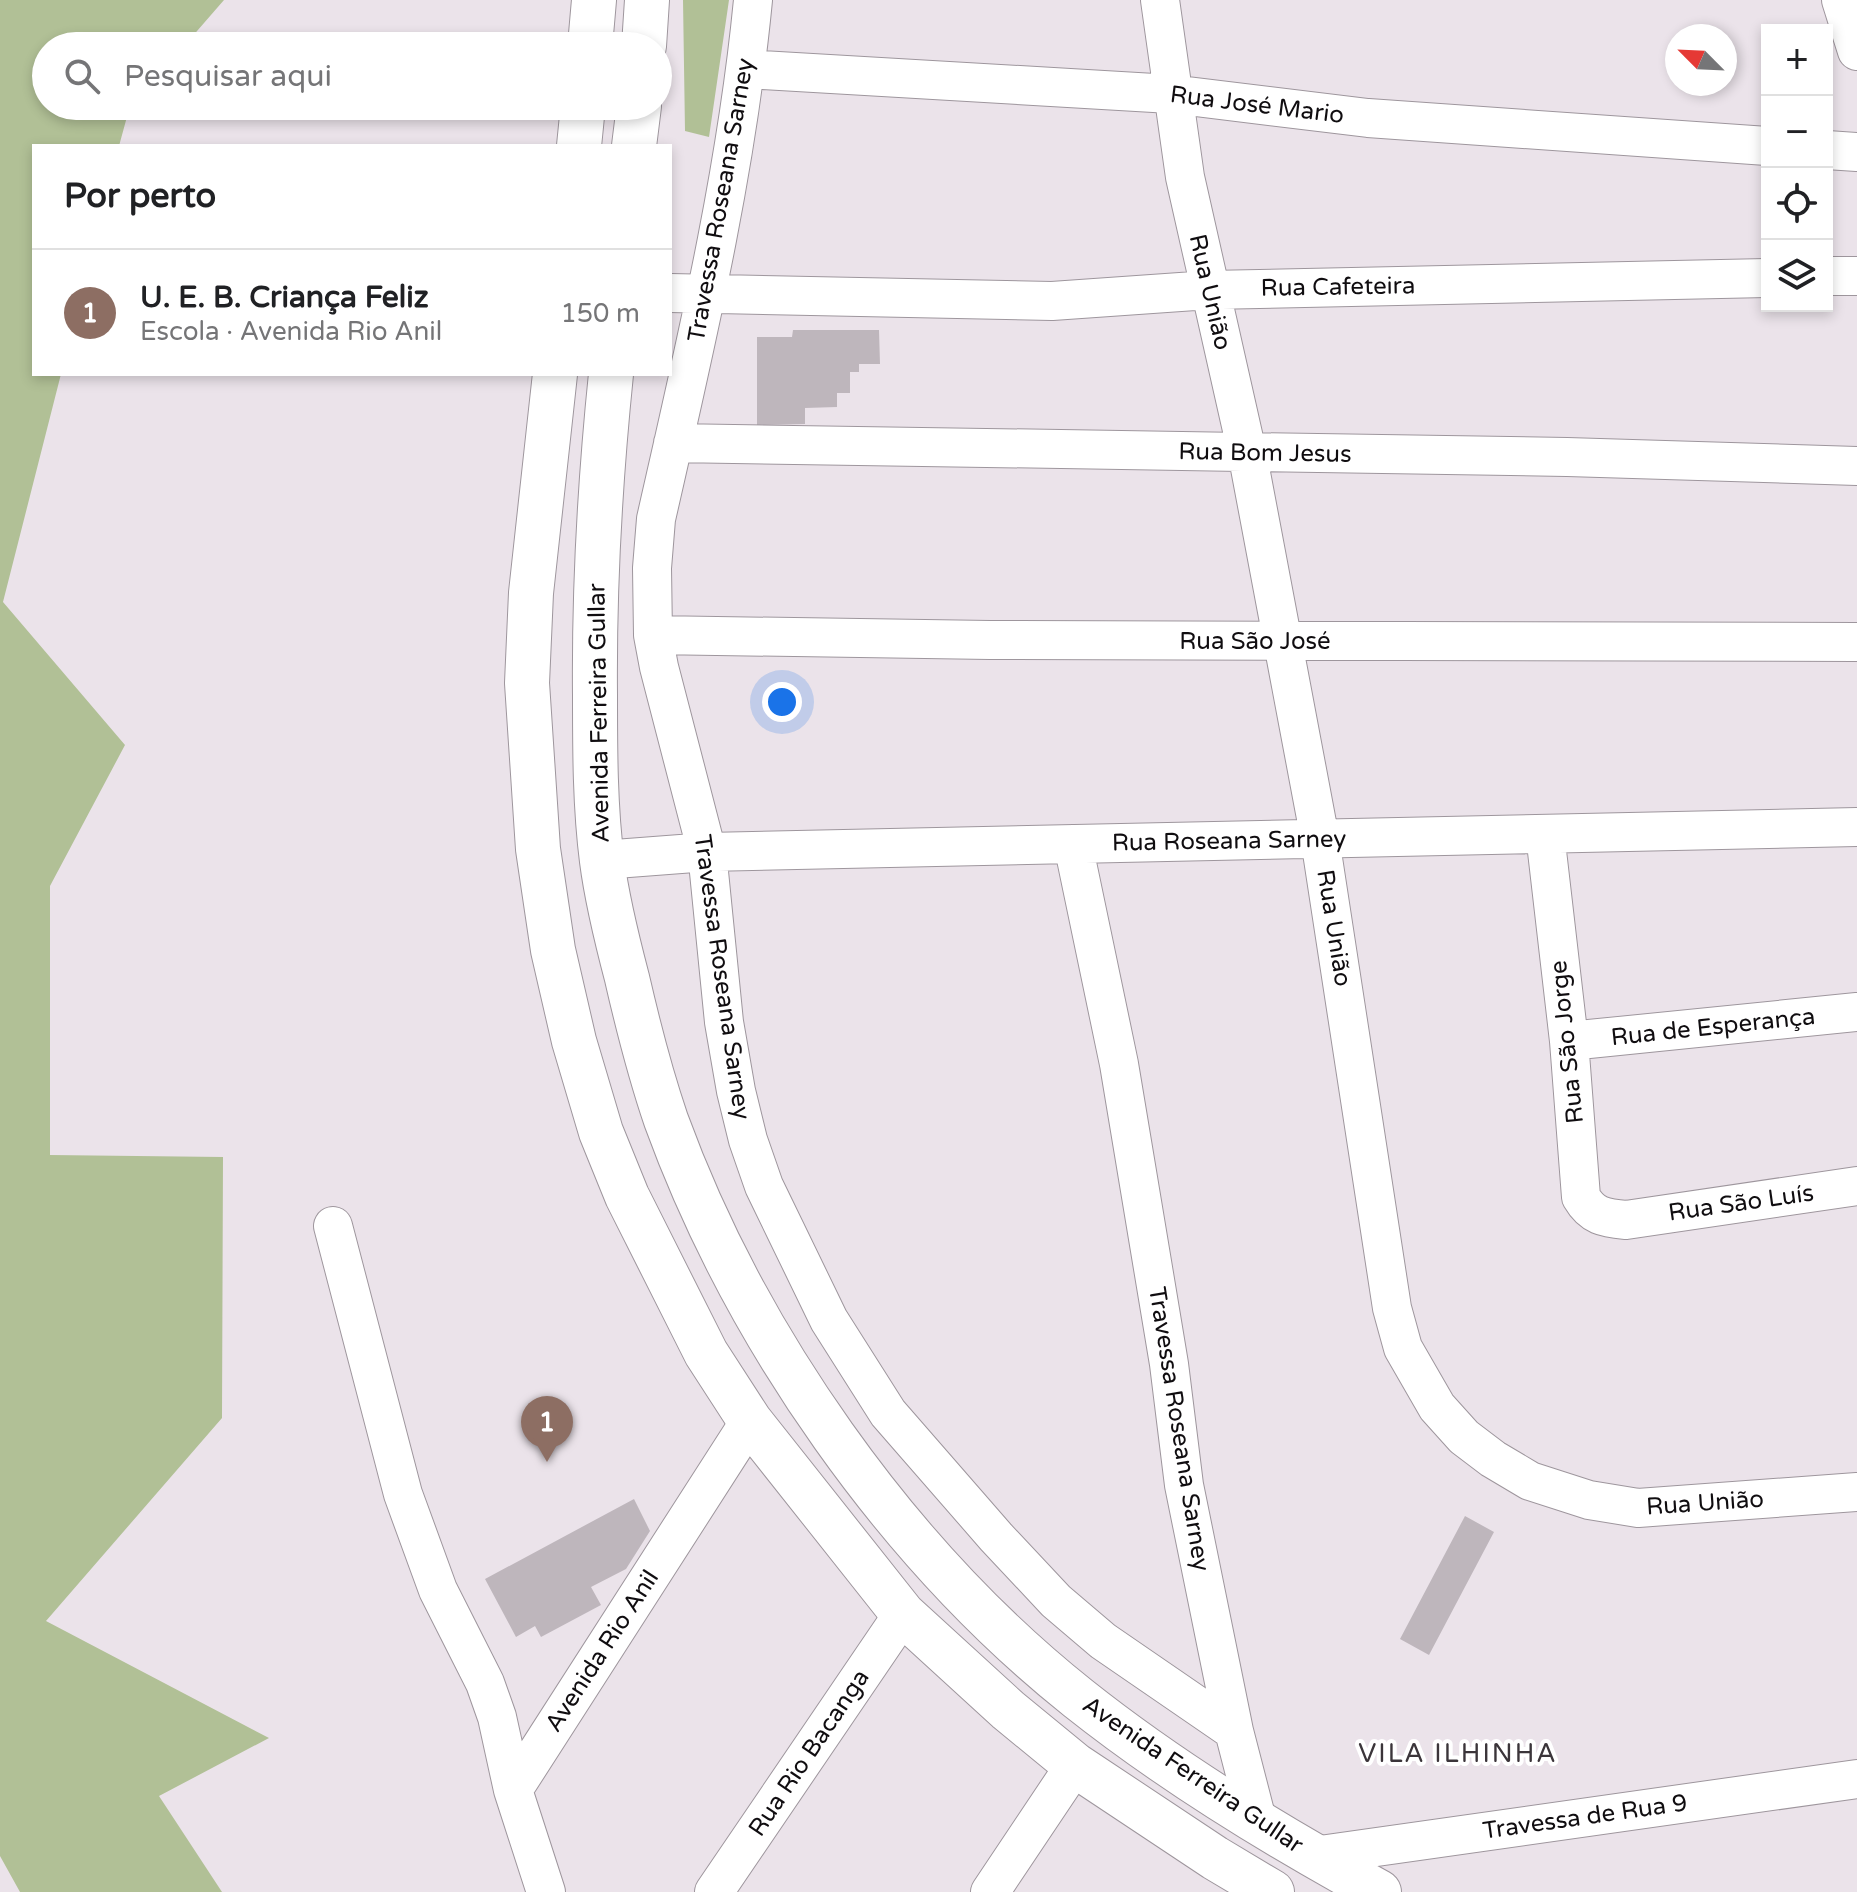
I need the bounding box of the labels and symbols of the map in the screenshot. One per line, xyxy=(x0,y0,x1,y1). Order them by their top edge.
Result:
north arrow xyxy=(1665,24,1737,96)
street label: Travessa Roseana Sarney xyxy=(682,56,760,344)
street label: Rua José Mario xyxy=(1168,80,1346,130)
street label: Rua União xyxy=(1183,231,1237,353)
street label: Rua Cafeteira xyxy=(1260,271,1416,303)
street label: Rua Bom Jesus xyxy=(1178,437,1352,469)
street label: Avenida Ferreira Gullar xyxy=(582,582,616,843)
street label: Rua São José xyxy=(1179,627,1331,656)
your location xyxy=(762,682,802,722)
street label: Rua Roseana Sarney xyxy=(1112,824,1347,858)
street label: Travessa Roseana Sarney xyxy=(688,833,756,1122)
street label: Rua União xyxy=(1310,868,1358,988)
street label: Rua São Jorge xyxy=(1544,959,1590,1125)
street label: Rua de Esperança xyxy=(1609,1002,1817,1052)
street label: Rua São Luís xyxy=(1666,1178,1816,1228)
street label: Travessa Roseana Sarney xyxy=(1142,1285,1216,1573)
pin: 1 xyxy=(521,1396,573,1462)
street label: Rua União xyxy=(1645,1484,1765,1522)
street label: Avenida Rio Anil xyxy=(539,1565,665,1737)
street label: Rua Rio Bacanga xyxy=(742,1664,876,1842)
street label: Avenida Ferreira Gullar xyxy=(1077,1690,1309,1860)
district label: VILA ILHINHA xyxy=(1358,1738,1558,1769)
street label: Travessa de Rua 9 xyxy=(1481,1788,1689,1846)

